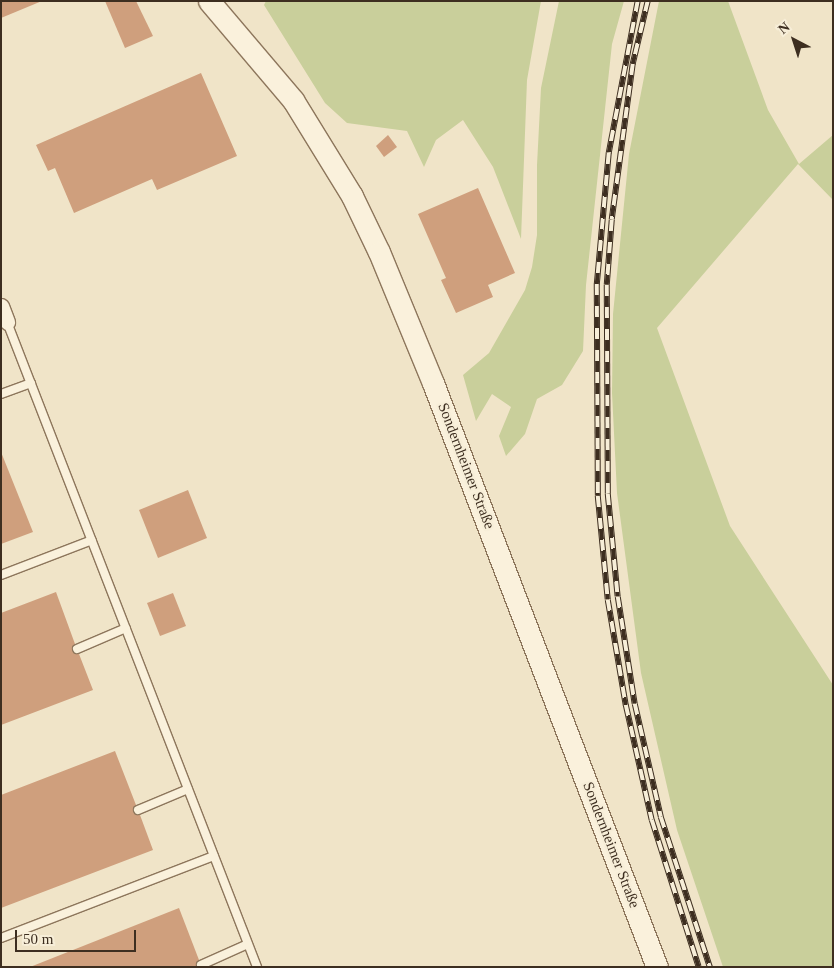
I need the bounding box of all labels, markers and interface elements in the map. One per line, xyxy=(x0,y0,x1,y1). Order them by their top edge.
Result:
north arrow xyxy=(769,15,819,65)
text: N xyxy=(775,19,793,37)
street label: Sondernheimer Straße xyxy=(434,400,498,532)
street label: Sondernheimer Straße xyxy=(579,779,643,911)
scale bar xyxy=(18,920,139,952)
text: 50 m xyxy=(23,931,53,947)

